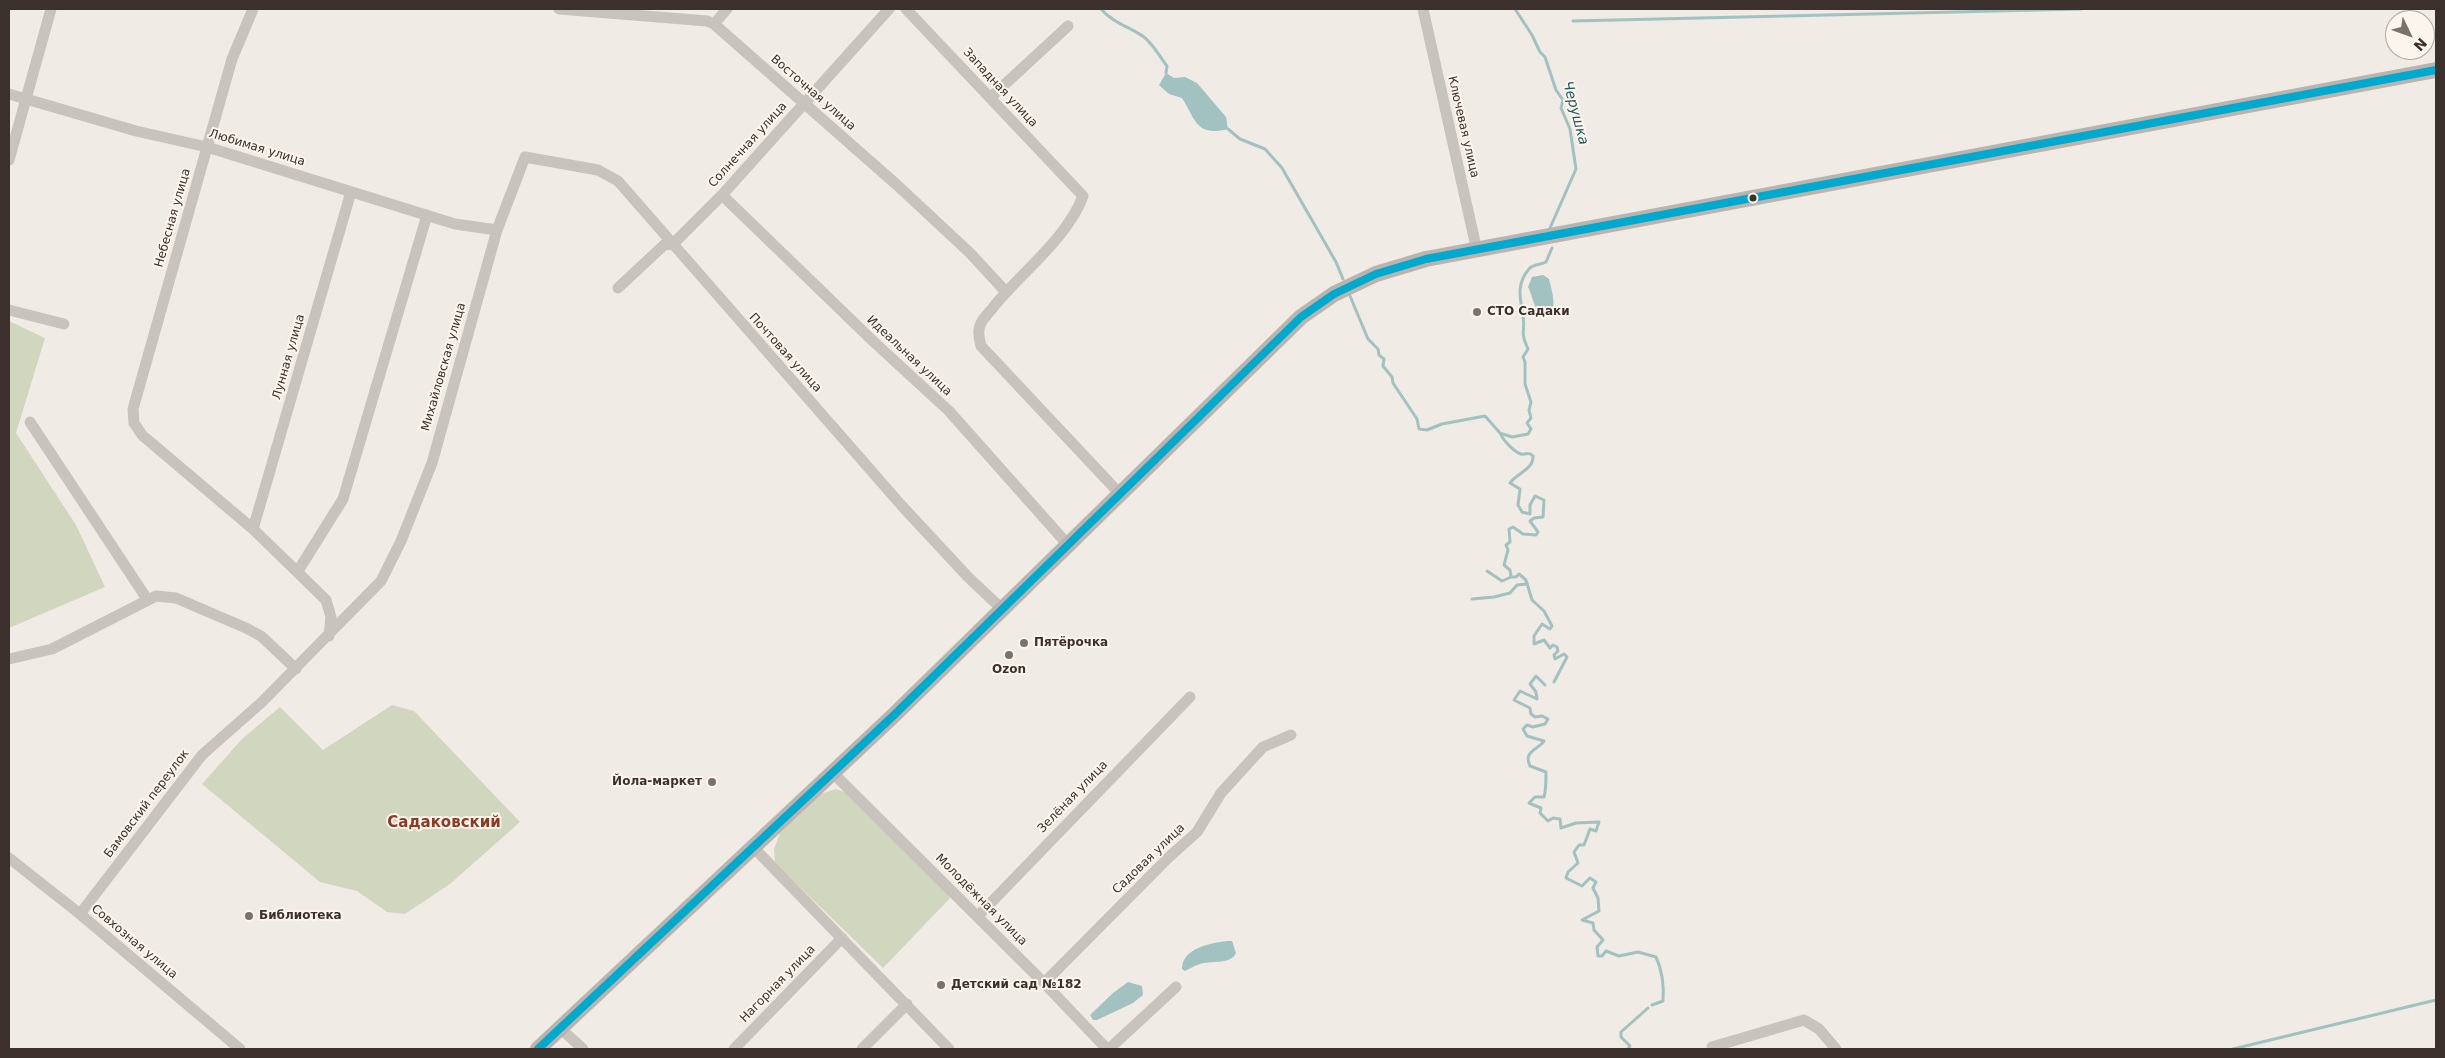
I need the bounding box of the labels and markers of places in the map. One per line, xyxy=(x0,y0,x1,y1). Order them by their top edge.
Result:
unlabelled marker xyxy=(1748,193,1758,203)
place label: СТО Садаки xyxy=(1487,305,1570,319)
marker: СТО Садаки xyxy=(1471,306,1483,318)
place label: Пятёрочка xyxy=(1034,636,1108,650)
marker: Пятёрочка xyxy=(1018,637,1030,649)
marker: Ozon xyxy=(1003,649,1015,661)
place label: Ozon xyxy=(992,663,1026,677)
place label: Йола-маркет xyxy=(612,775,702,789)
marker: Йола-маркет xyxy=(706,776,718,788)
place label: Библиотека xyxy=(259,909,342,923)
marker: Библиотека xyxy=(243,910,255,922)
place label: Детский сад №182 xyxy=(951,978,1082,992)
marker: Детский сад №182 xyxy=(935,979,947,991)

